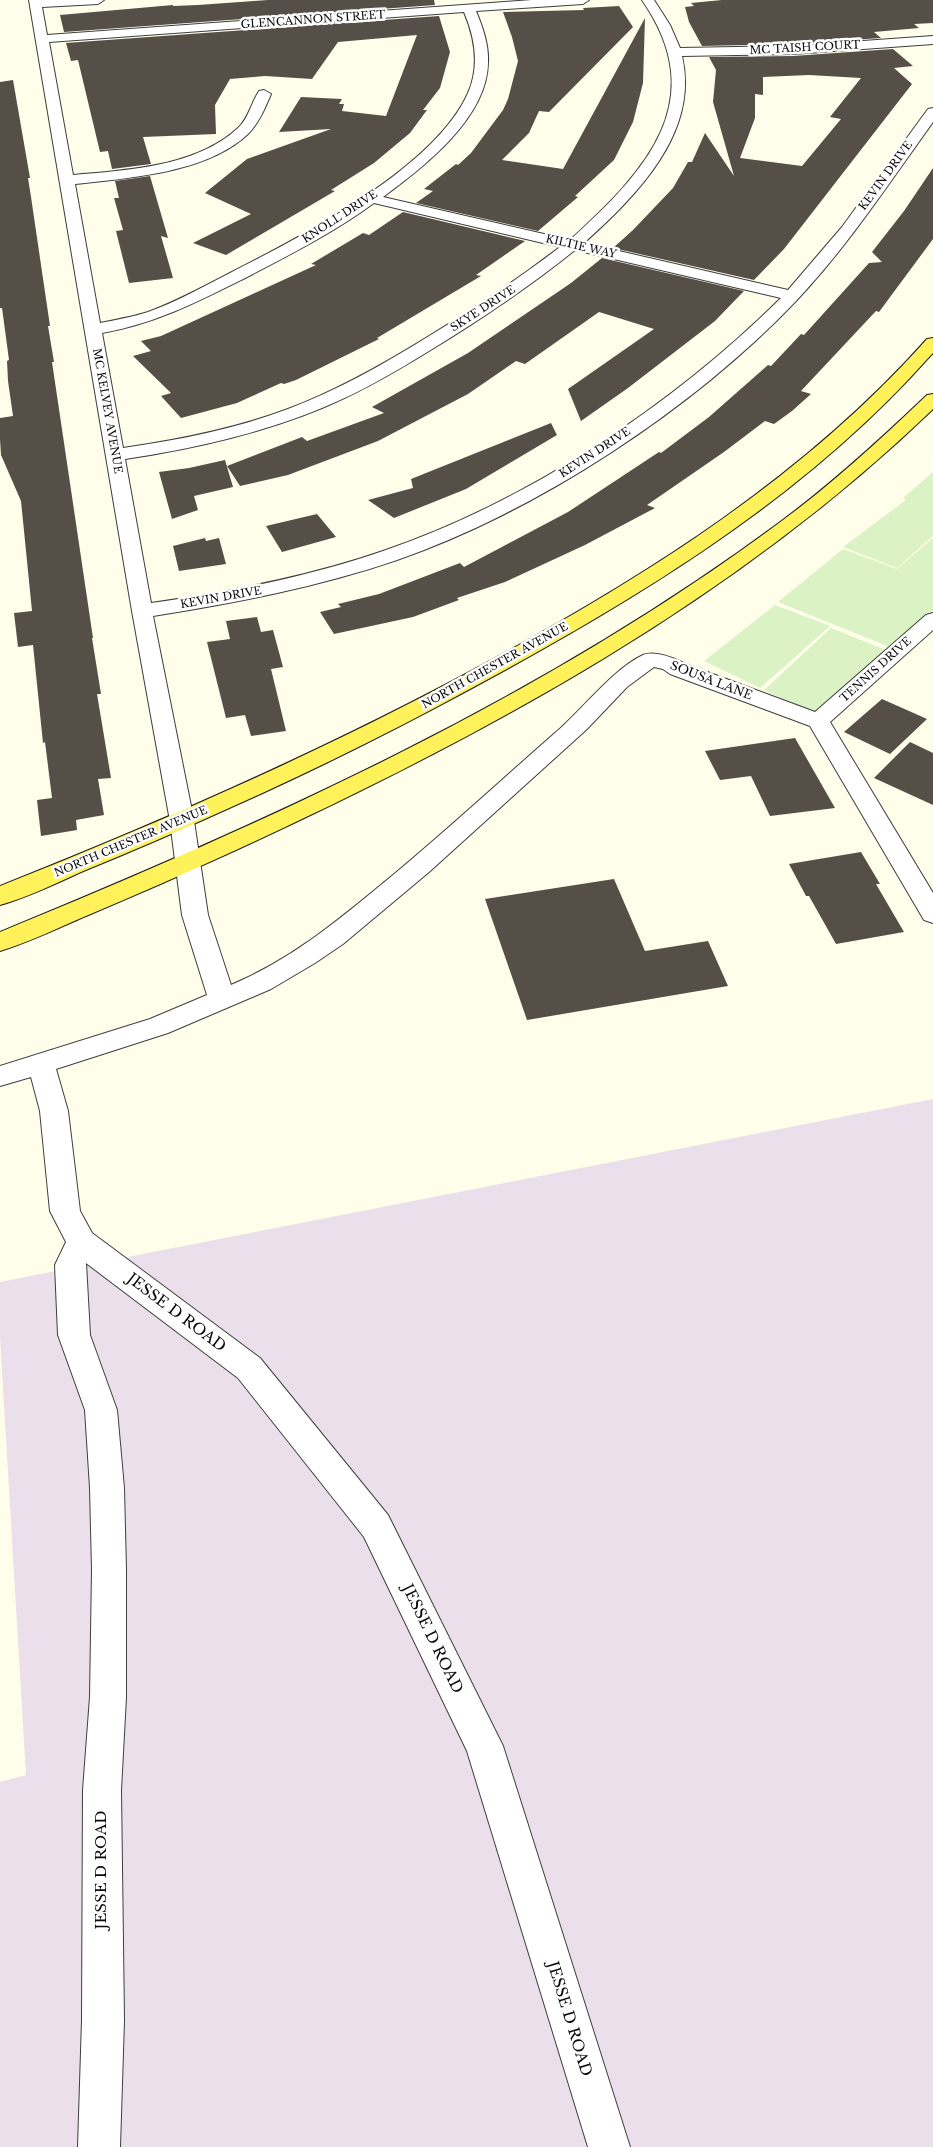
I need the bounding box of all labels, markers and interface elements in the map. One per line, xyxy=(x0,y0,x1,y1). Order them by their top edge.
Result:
street label: GLENCANNON STREET xyxy=(240,8,386,32)
street label: MC TAISH COURT xyxy=(749,39,861,57)
street label: KEVIN DRIVE xyxy=(856,139,916,213)
street label: KNOLL DRIVE xyxy=(300,188,380,246)
street label: KILTIE WAY xyxy=(544,232,618,262)
street label: SKYE DRIVE xyxy=(448,283,518,335)
street label: MC KELVEY AVENUE xyxy=(89,347,125,475)
street label: KEVIN DRIVE xyxy=(557,425,633,481)
street label: KEVIN DRIVE xyxy=(179,584,263,612)
street label: NORTH CHESTER AVENUE xyxy=(420,620,570,712)
street label: TENNIS DRIVE xyxy=(838,635,914,705)
street label: SOUSA LANE xyxy=(668,659,754,703)
street label: NORTH CHESTER AVENUE xyxy=(53,804,209,880)
street label: JESSE D ROAD xyxy=(123,1270,229,1356)
street label: JESSE D ROAD xyxy=(398,1582,466,1696)
street label: JESSE D ROAD xyxy=(93,1810,111,1930)
street label: JESSE D ROAD xyxy=(543,1959,595,2079)

